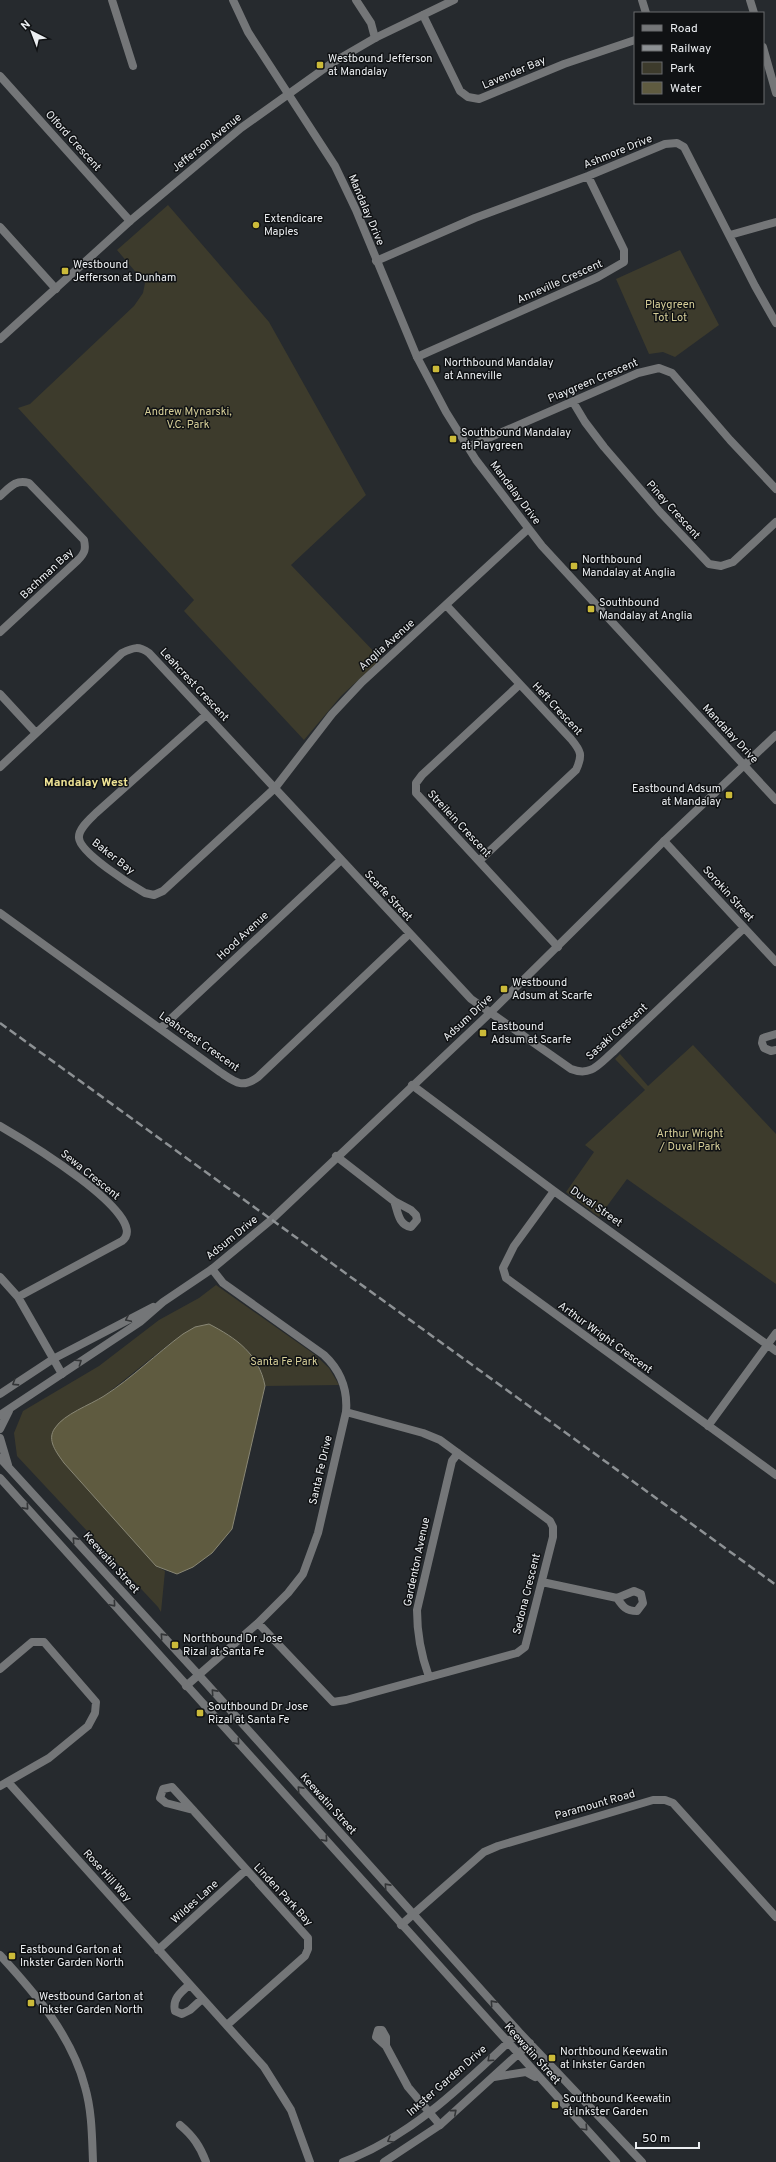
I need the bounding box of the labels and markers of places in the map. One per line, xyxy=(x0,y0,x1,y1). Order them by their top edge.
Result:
place label: Westbound Jefferson at Mandalay xyxy=(328,52,433,79)
marker: Westbound Jefferson at Mandalay xyxy=(315,60,325,70)
place label: Extendicare Maples xyxy=(264,212,323,239)
marker: Extendicare Maples xyxy=(251,220,261,230)
place label: Westbound Jefferson at Dunham xyxy=(73,258,176,285)
marker: Westbound Jefferson at Dunham xyxy=(60,266,70,276)
place label: Northbound Mandalay at Anneville xyxy=(444,356,554,383)
marker: Northbound Mandalay at Anneville xyxy=(431,364,441,374)
place label: Southbound Mandalay at Playgreen xyxy=(461,426,571,453)
marker: Southbound Mandalay at Playgreen xyxy=(448,434,458,444)
place label: Northbound Mandalay at Anglia xyxy=(582,553,675,580)
marker: Northbound Mandalay at Anglia xyxy=(569,561,579,571)
place label: Southbound Mandalay at Anglia xyxy=(599,596,692,623)
marker: Southbound Mandalay at Anglia xyxy=(586,604,596,614)
place label: Eastbound Adsum at Mandalay xyxy=(632,782,721,809)
marker: Eastbound Adsum at Mandalay xyxy=(724,790,734,800)
place label: Westbound Adsum at Scarfe xyxy=(512,976,593,1003)
marker: Westbound Adsum at Scarfe xyxy=(499,984,509,994)
place label: Eastbound Adsum at Scarfe xyxy=(491,1020,572,1047)
marker: Eastbound Adsum at Scarfe xyxy=(478,1028,488,1038)
place label: Northbound Dr Jose Rizal at Santa Fe xyxy=(183,1632,283,1659)
marker: Northbound Dr Jose Rizal at Santa Fe xyxy=(170,1640,180,1650)
place label: Southbound Dr Jose Rizal at Santa Fe xyxy=(208,1700,308,1727)
marker: Southbound Dr Jose Rizal at Santa Fe xyxy=(195,1708,205,1718)
place label: Eastbound Garton at Inkster Garden North xyxy=(20,1943,124,1970)
marker: Eastbound Garton at Inkster Garden North xyxy=(7,1951,17,1961)
place label: Westbound Garton at Inkster Garden North xyxy=(39,1990,143,2017)
marker: Westbound Garton at Inkster Garden North xyxy=(26,1998,36,2008)
place label: Northbound Keewatin at Inkster Garden xyxy=(560,2045,668,2072)
marker: Northbound Keewatin at Inkster Garden xyxy=(547,2053,557,2063)
place label: Southbound Keewatin at Inkster Garden xyxy=(563,2092,671,2119)
marker: Southbound Keewatin at Inkster Garden xyxy=(550,2100,560,2110)

